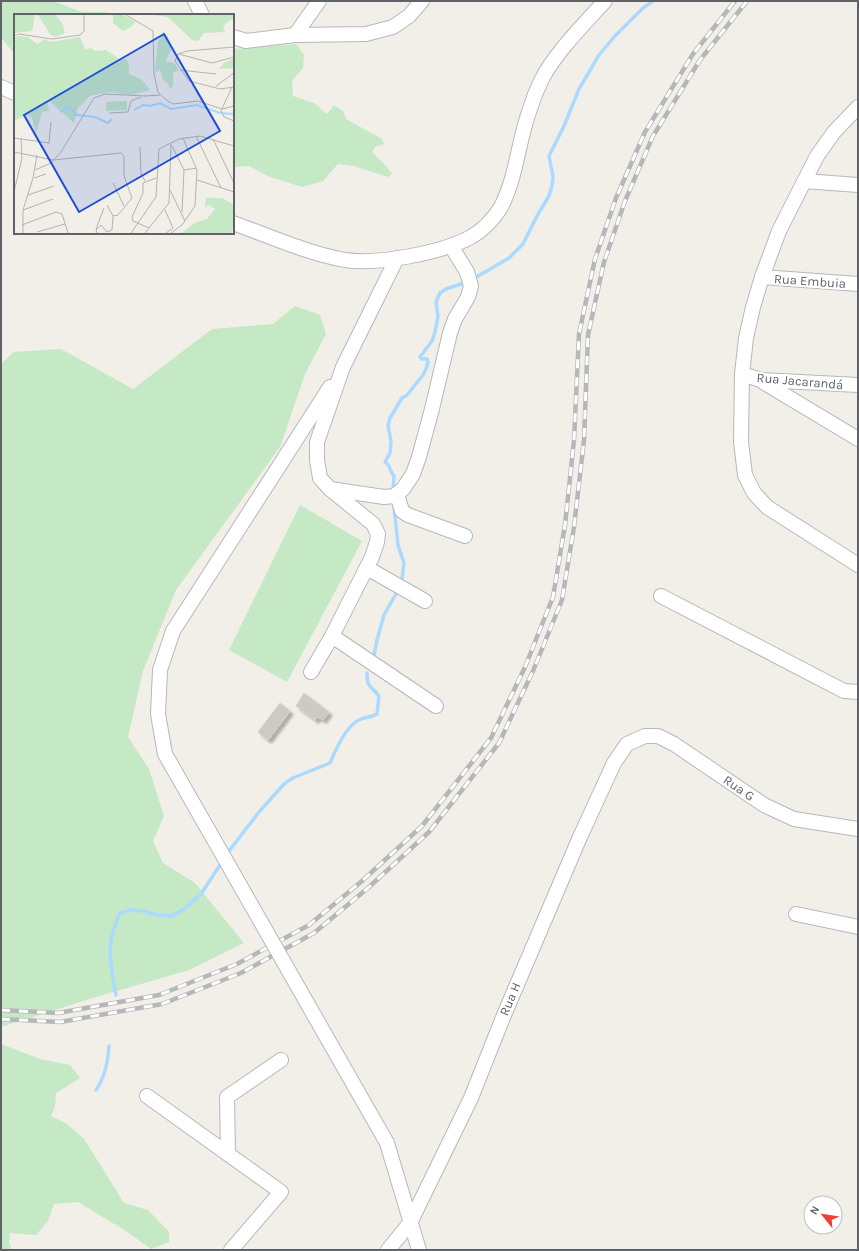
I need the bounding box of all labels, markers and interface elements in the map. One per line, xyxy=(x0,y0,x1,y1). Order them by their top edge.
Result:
inset map xyxy=(14,14,234,234)
street label: Rua Embuia xyxy=(773,271,847,291)
street label: Rua Jacarandá xyxy=(756,370,844,392)
street label: Rua G xyxy=(721,772,757,804)
street label: Rua H xyxy=(496,980,524,1018)
north arrow xyxy=(803,1195,843,1235)
text: N xyxy=(807,1204,822,1217)

